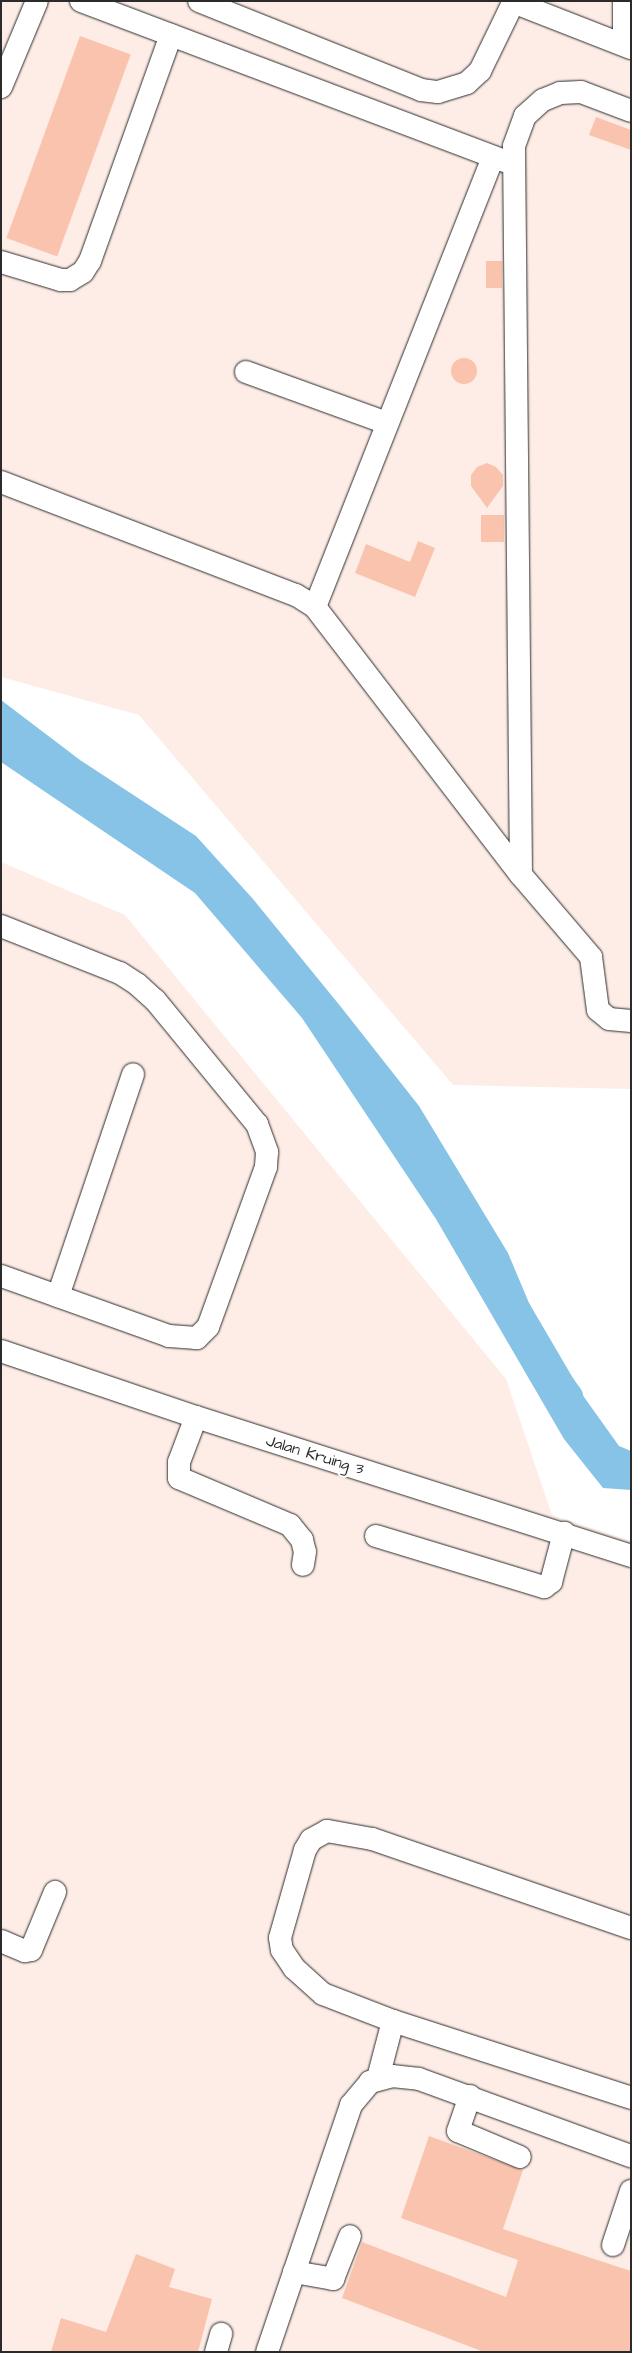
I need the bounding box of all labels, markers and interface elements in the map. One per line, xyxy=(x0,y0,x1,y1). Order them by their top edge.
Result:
street label: Jalan Kruing 3 xyxy=(264,1431,366,1479)

